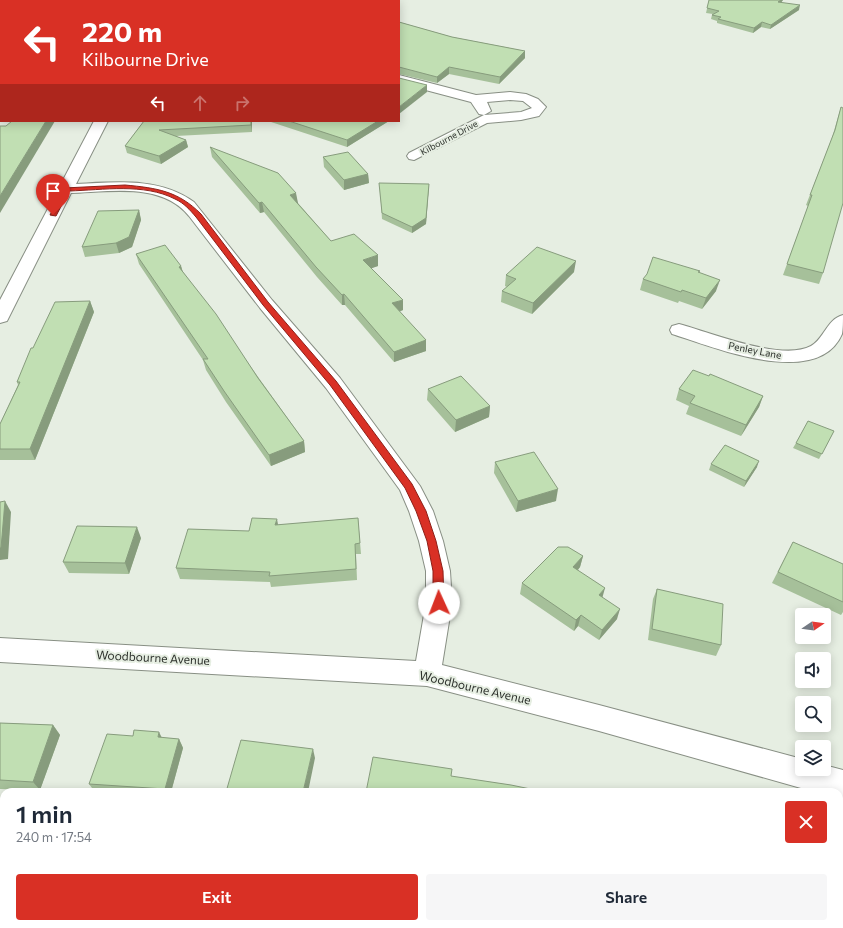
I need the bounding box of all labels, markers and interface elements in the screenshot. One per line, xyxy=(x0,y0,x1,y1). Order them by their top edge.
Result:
text: 220 m xyxy=(82,14,162,48)
icon: left xyxy=(16,16,68,68)
text: Kilbourne Drive xyxy=(82,48,209,70)
icon: left xyxy=(147,92,169,114)
icon: ahead xyxy=(189,92,211,114)
icon: right xyxy=(231,92,253,114)
street label: Kilbourne Drive xyxy=(418,118,480,157)
pin xyxy=(36,174,70,215)
icon: arrive xyxy=(42,180,64,202)
street label: Penley Lane xyxy=(727,339,783,361)
position arrow xyxy=(418,582,460,624)
north arrow xyxy=(795,608,831,644)
map controls xyxy=(795,608,831,776)
street label: Woodbourne Avenue xyxy=(96,647,210,667)
button: sound xyxy=(795,652,831,688)
street label: Woodbourne Avenue xyxy=(418,667,532,707)
button: search xyxy=(795,696,831,732)
button: layers xyxy=(795,740,831,776)
text: 1 min xyxy=(16,799,73,828)
button: close xyxy=(785,801,827,843)
text: 240 m · 17:54 xyxy=(16,829,92,845)
button: Exit xyxy=(16,874,418,920)
button: Share xyxy=(426,874,827,920)

